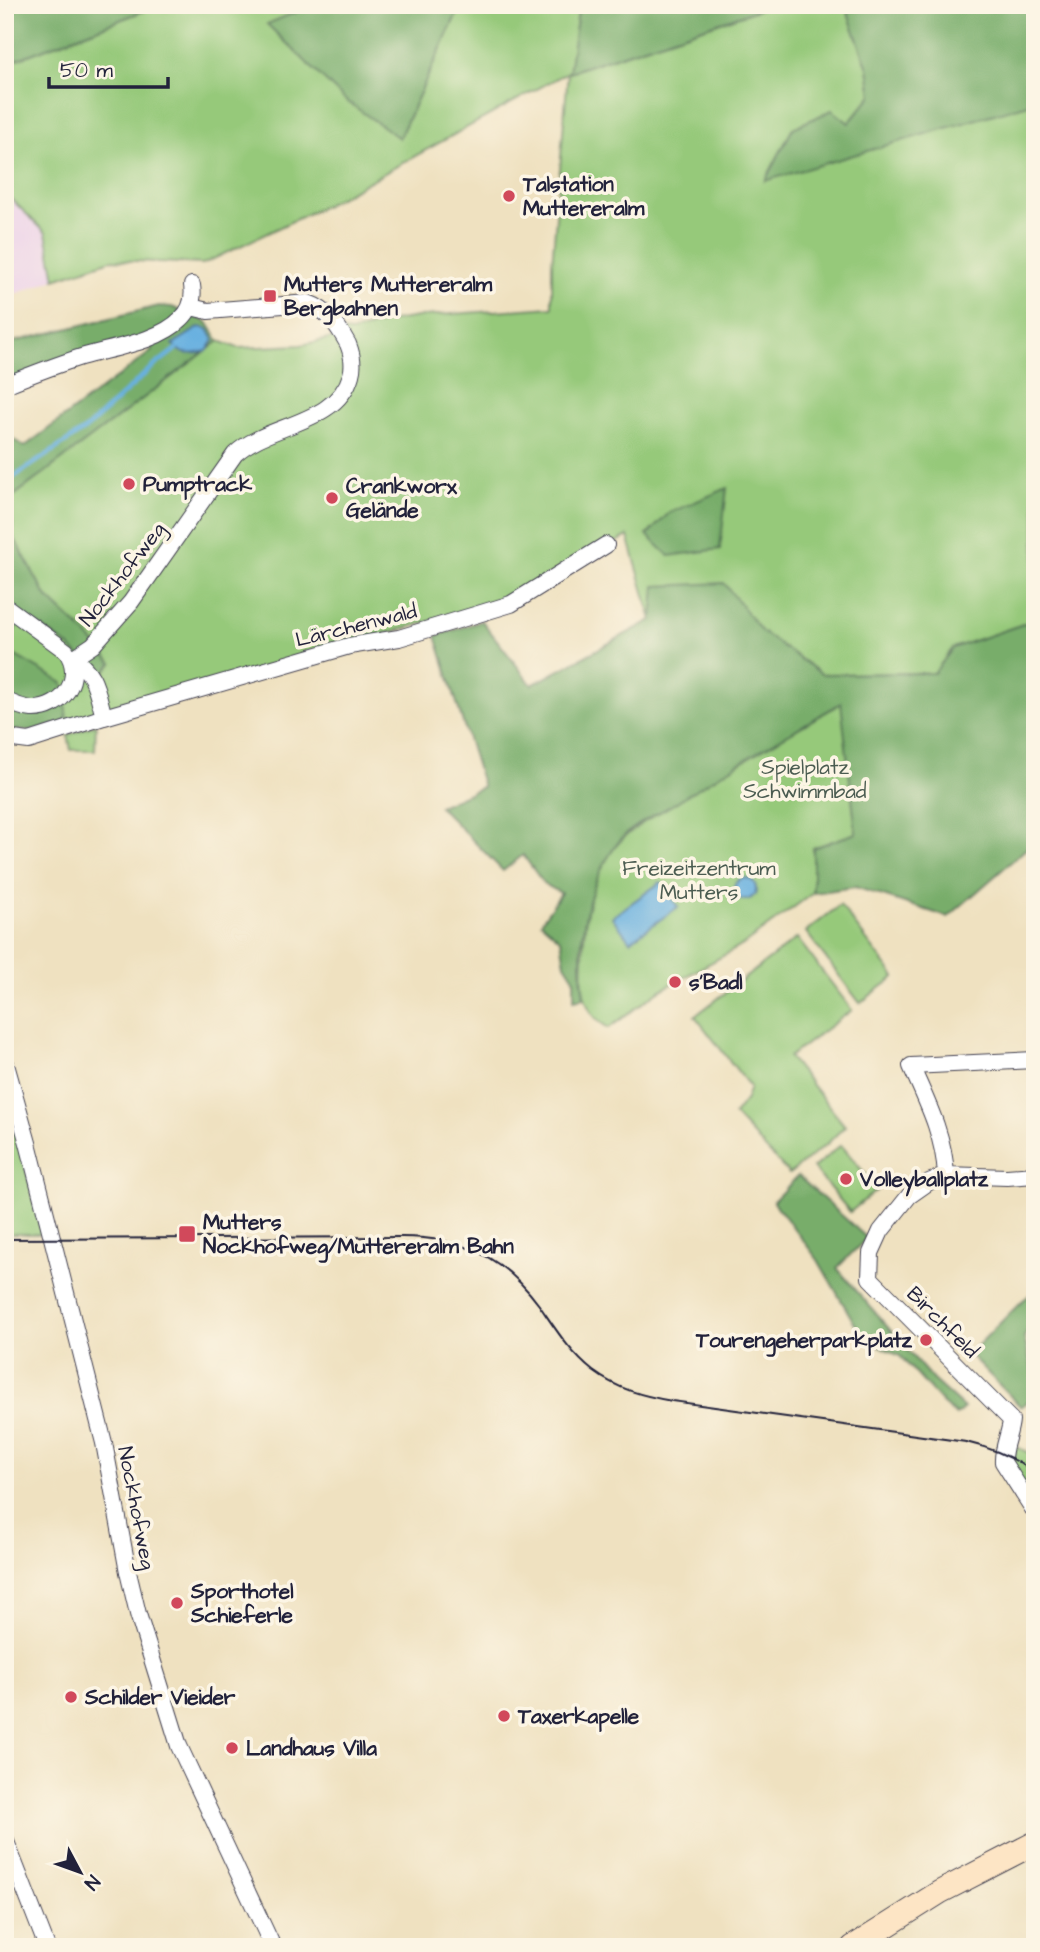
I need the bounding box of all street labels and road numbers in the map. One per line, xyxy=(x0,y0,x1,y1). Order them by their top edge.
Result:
street label: Nockhofweg xyxy=(72,516,174,634)
street label: Lärchenwald xyxy=(292,596,420,655)
street label: Birchfeld xyxy=(900,1280,985,1365)
street label: Nockhofweg xyxy=(108,1444,163,1573)

